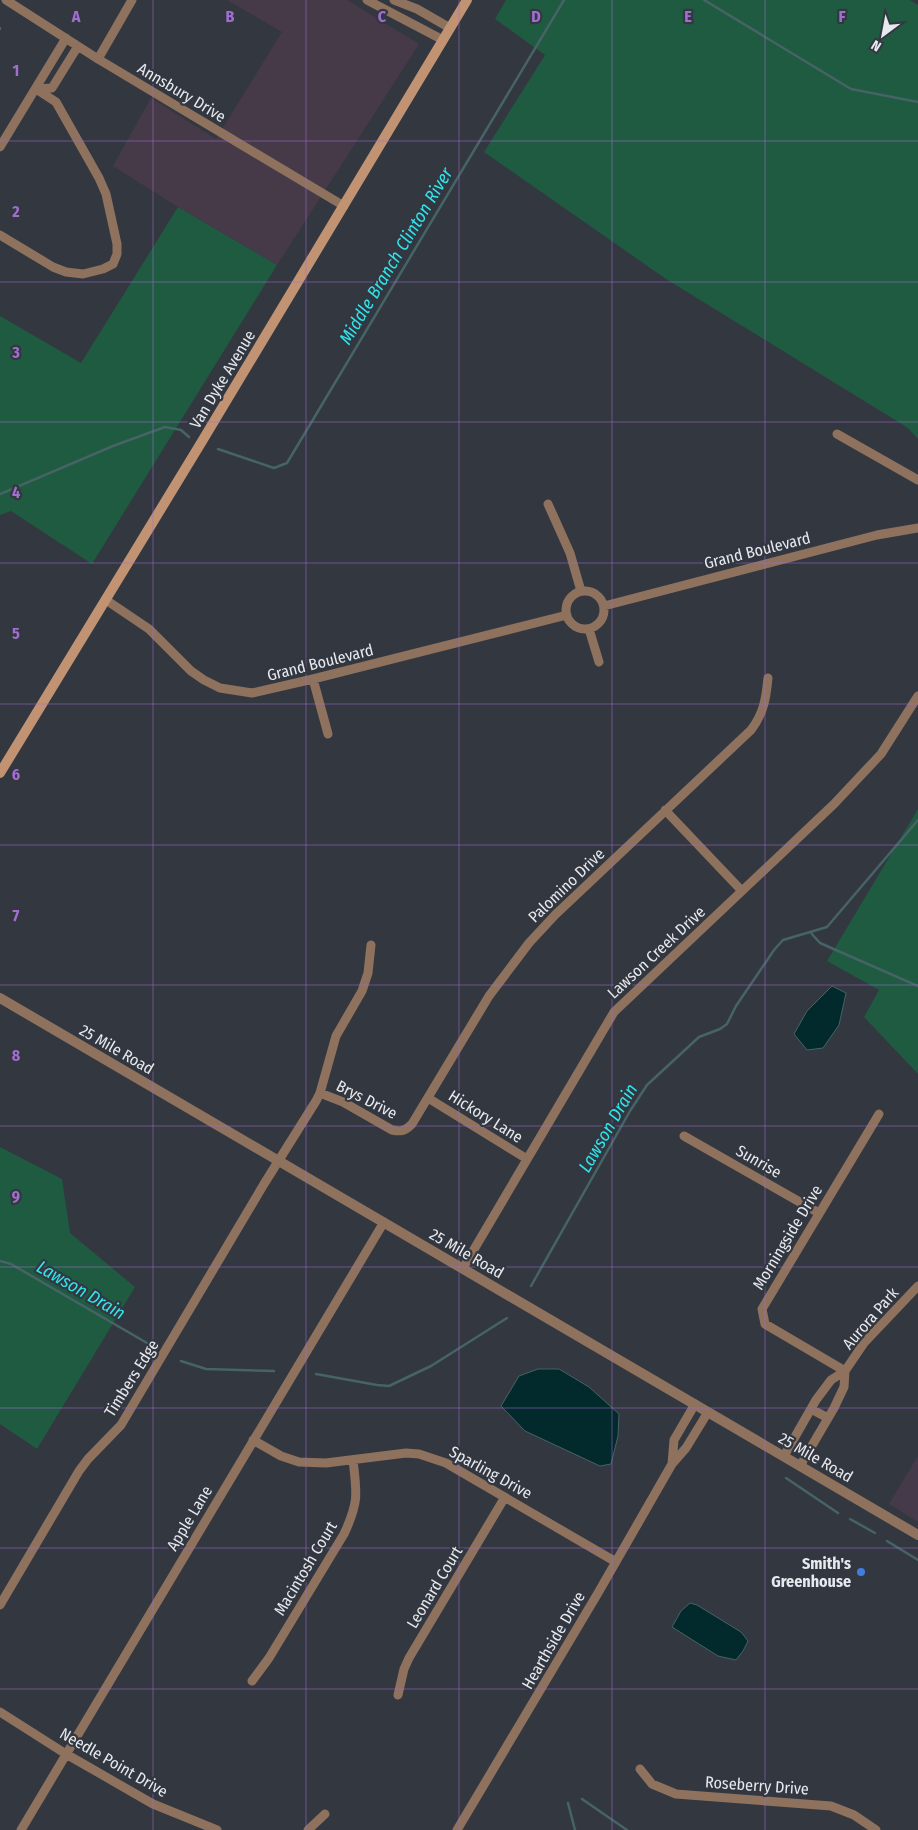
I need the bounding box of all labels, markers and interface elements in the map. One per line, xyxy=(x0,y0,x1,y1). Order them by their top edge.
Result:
text: A xyxy=(71,7,81,26)
text: B xyxy=(226,7,235,26)
text: C xyxy=(378,7,387,26)
text: D xyxy=(531,7,541,26)
text: E xyxy=(684,7,692,26)
text: F xyxy=(838,7,846,26)
north arrow xyxy=(858,10,908,60)
text: N xyxy=(868,36,884,55)
street label: Annsbury Drive xyxy=(134,59,229,126)
text: 1 xyxy=(13,61,19,80)
water label: Middle Branch Clinton River xyxy=(334,163,458,348)
text: 2 xyxy=(11,202,20,221)
street label: Van Dyke Avenue xyxy=(186,327,259,432)
text: 3 xyxy=(11,343,20,362)
text: 4 xyxy=(12,483,20,502)
street label: Grand Boulevard xyxy=(702,528,812,573)
text: 5 xyxy=(12,624,20,643)
street label: Grand Boulevard xyxy=(265,640,375,685)
text: 6 xyxy=(12,765,20,784)
street label: Palomino Drive xyxy=(524,844,608,926)
street label: Lawson Creek Drive xyxy=(604,902,709,1002)
text: 7 xyxy=(13,906,20,925)
street label: 25 Mile Road xyxy=(76,1021,157,1078)
text: 8 xyxy=(12,1046,21,1065)
street label: Brys Drive xyxy=(333,1076,400,1123)
water label: Lawson Drain xyxy=(574,1080,642,1176)
street label: Hickory Lane xyxy=(445,1086,526,1147)
street label: Sunrise xyxy=(733,1141,785,1182)
street label: Morningside Drive xyxy=(749,1181,826,1293)
text: 9 xyxy=(12,1187,20,1206)
street label: 25 Mile Road xyxy=(426,1225,507,1282)
water label: Lawson Drain xyxy=(33,1256,129,1324)
street label: Aurora Park xyxy=(838,1283,903,1353)
street label: Timbers Edge xyxy=(100,1336,163,1420)
street label: 25 Mile Road xyxy=(775,1429,856,1486)
street label: Sparling Drive xyxy=(446,1442,535,1503)
street label: Apple Lane xyxy=(163,1482,216,1554)
street label: Macintosh Court xyxy=(270,1517,341,1619)
street label: Leonard Court xyxy=(403,1542,467,1632)
place label: Smith's Greenhouse xyxy=(771,1554,851,1591)
marker: Smith's Greenhouse xyxy=(855,1566,867,1578)
street label: Hearthside Drive xyxy=(518,1588,589,1692)
street label: Needle Point Drive xyxy=(56,1724,171,1801)
street label: Roseberry Drive xyxy=(704,1772,810,1799)

